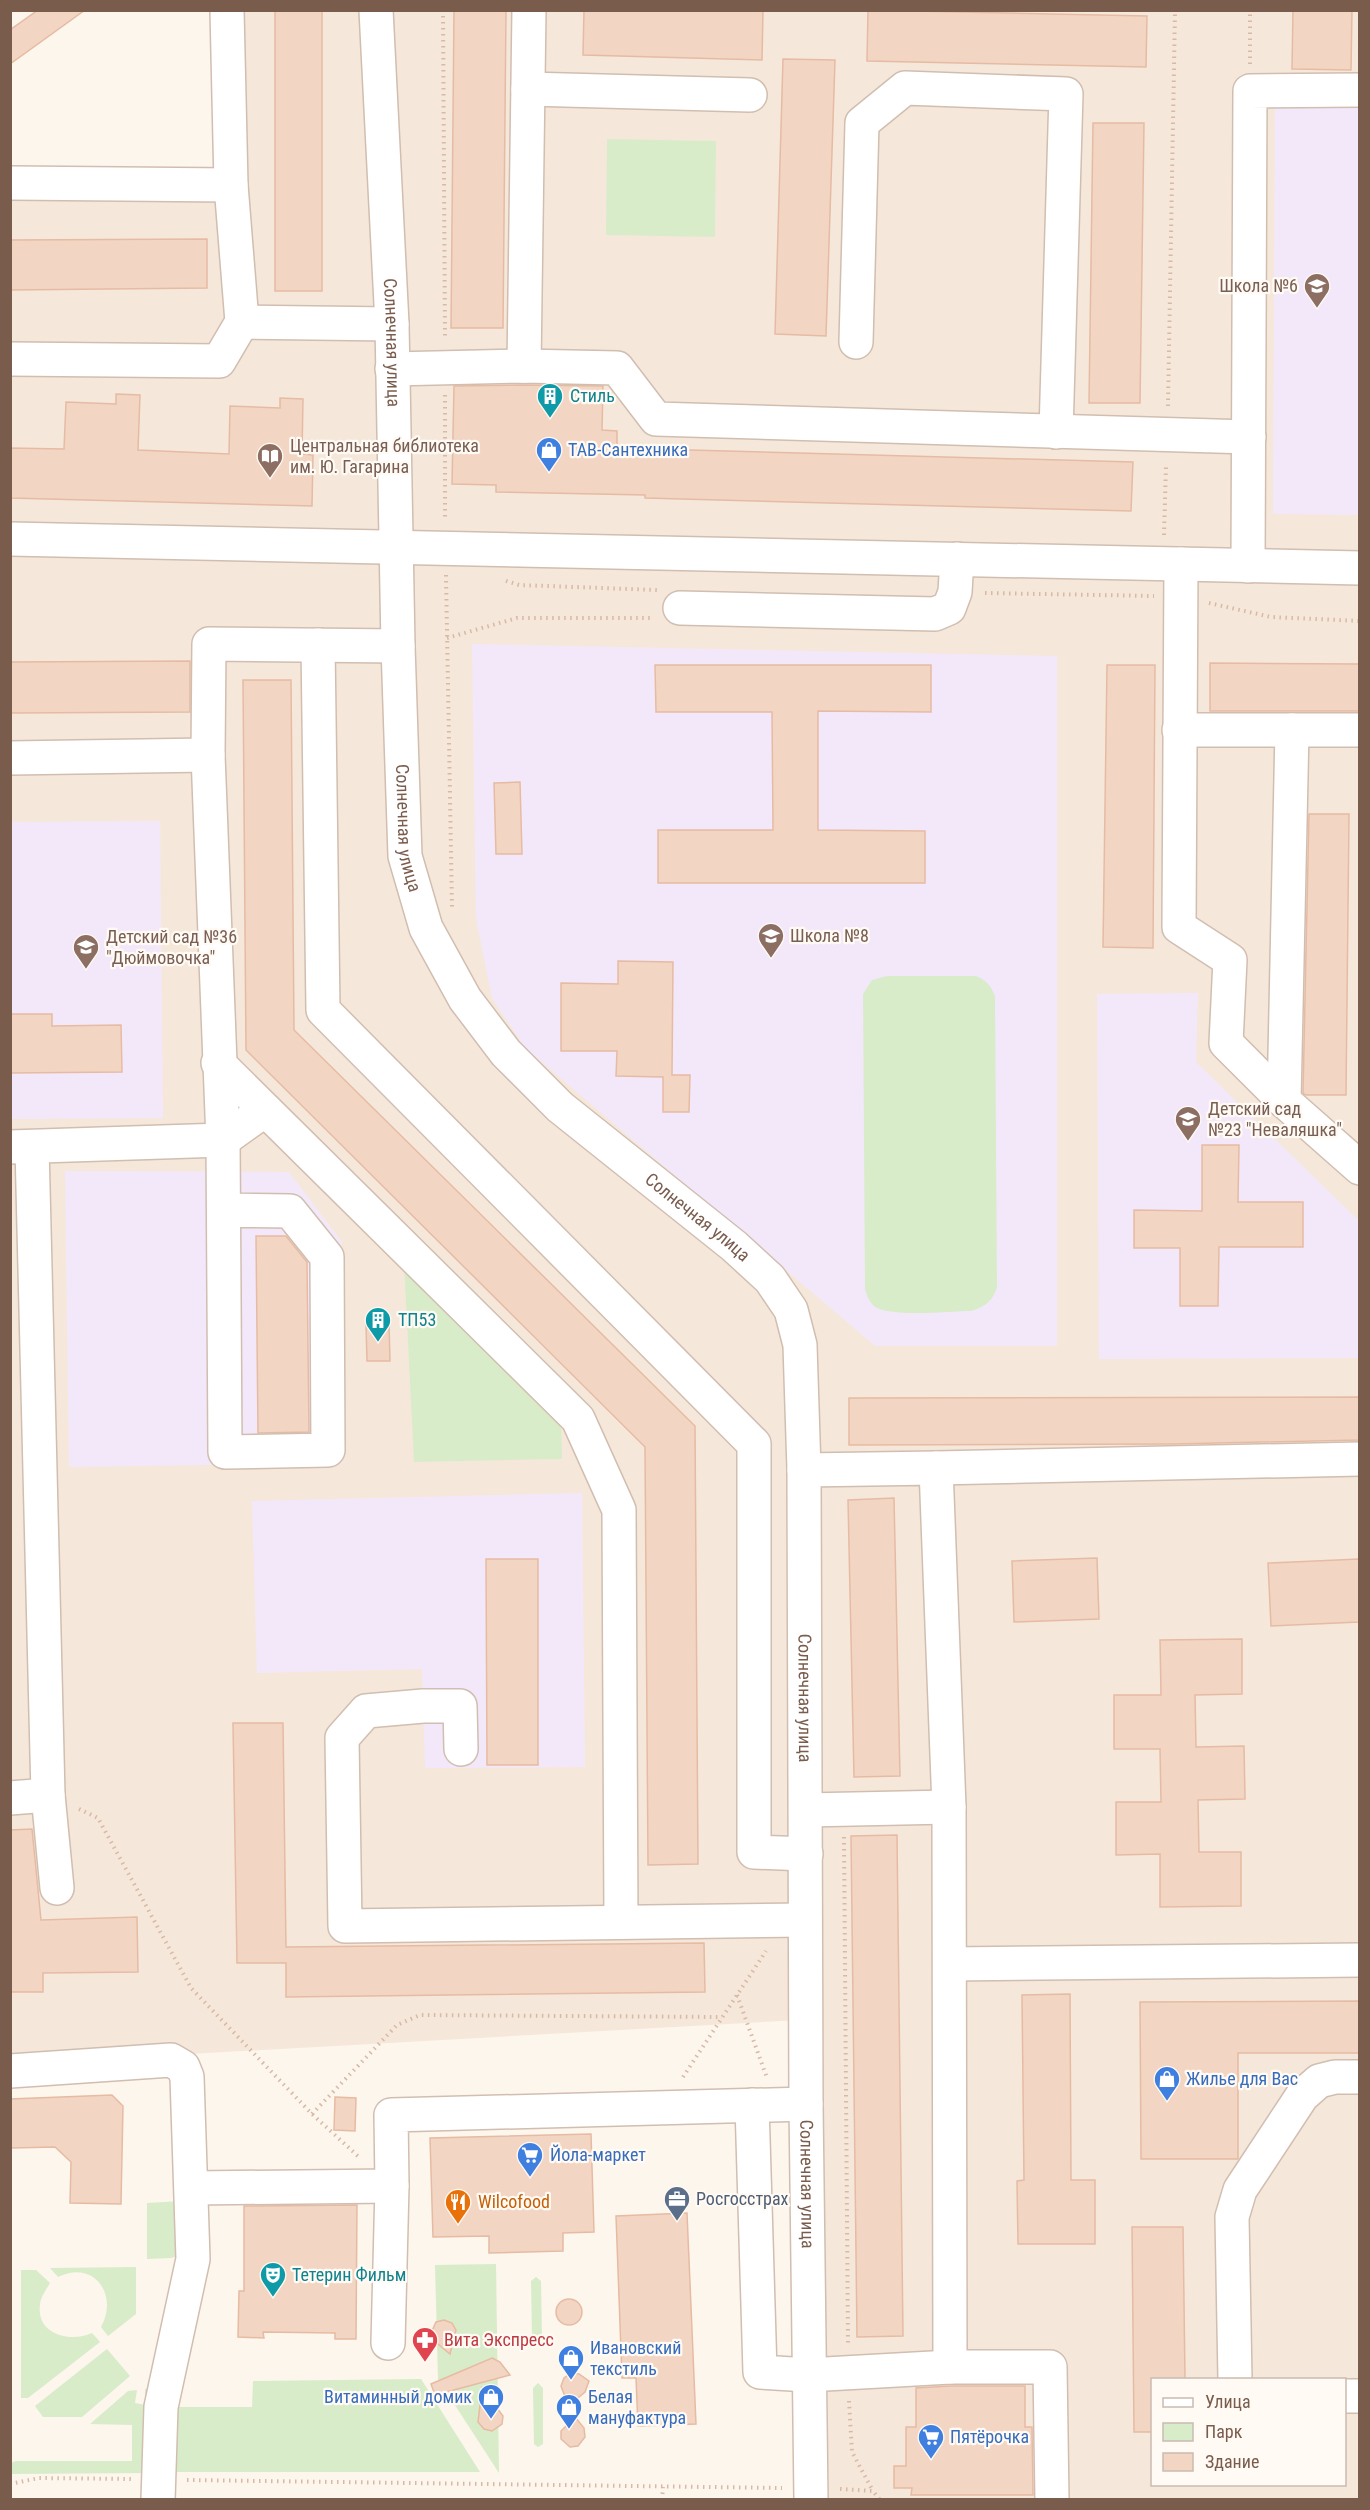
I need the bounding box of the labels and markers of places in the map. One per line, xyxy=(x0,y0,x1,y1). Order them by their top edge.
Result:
school or university icon: Школа №6 xyxy=(1302,271,1332,309)
place label: Школа №6 xyxy=(1219,275,1298,296)
building icon: Стиль xyxy=(535,381,565,419)
place label: Стиль xyxy=(570,385,615,406)
place label: Центральная библиотека им. Ю. Гагарина xyxy=(290,435,479,477)
shop icon: ТАВ-Сантехника xyxy=(534,435,564,473)
place label: ТАВ-Сантехника xyxy=(568,439,688,460)
library icon: Центральная библиотека им. Ю. Гагарина xyxy=(255,441,285,479)
school or university icon: Школа №8 xyxy=(756,921,786,959)
place label: Школа №8 xyxy=(790,925,869,946)
place label: Детский сад №36 "Дюймовочка" xyxy=(106,926,237,968)
school or university icon: Детский сад №36 "Дюймовочка" xyxy=(71,932,101,970)
place label: Детский сад №23 "Неваляшка" xyxy=(1208,1098,1342,1140)
school or university icon: Детский сад №23 "Неваляшка" xyxy=(1173,1104,1203,1142)
building icon: ТП53 xyxy=(363,1305,393,1343)
place label: ТП53 xyxy=(398,1309,436,1330)
shop icon: Жилье для Вас xyxy=(1152,2064,1182,2102)
place label: Жилье для Вас xyxy=(1186,2068,1298,2089)
supermarket icon: Йола-маркет xyxy=(515,2140,545,2178)
place label: Йола-маркет xyxy=(550,2144,646,2165)
office icon: Росгосстрах xyxy=(662,2184,692,2222)
restaurant icon: Wilcofood xyxy=(443,2187,473,2225)
place label: Росгосстрах xyxy=(696,2188,789,2209)
place label: Wilcofood xyxy=(478,2191,550,2212)
theatre icon: Тетерин Фильм xyxy=(258,2260,288,2298)
place label: Тетерин Фильм xyxy=(292,2264,406,2285)
pharmacy icon: Вита Экспресс xyxy=(410,2325,440,2363)
place label: Вита Экспресс xyxy=(444,2329,554,2350)
place label: Ивановский текстиль xyxy=(590,2337,681,2379)
shop icon: Ивановский текстиль xyxy=(556,2343,586,2381)
shop icon: Витаминный домик xyxy=(476,2382,506,2420)
place label: Витаминный домик xyxy=(324,2386,472,2407)
place label: Белая мануфактура xyxy=(588,2386,686,2428)
shop icon: Белая мануфактура xyxy=(554,2392,584,2430)
supermarket icon: Пятёрочка xyxy=(916,2422,946,2460)
place label: Пятёрочка xyxy=(950,2426,1029,2447)

